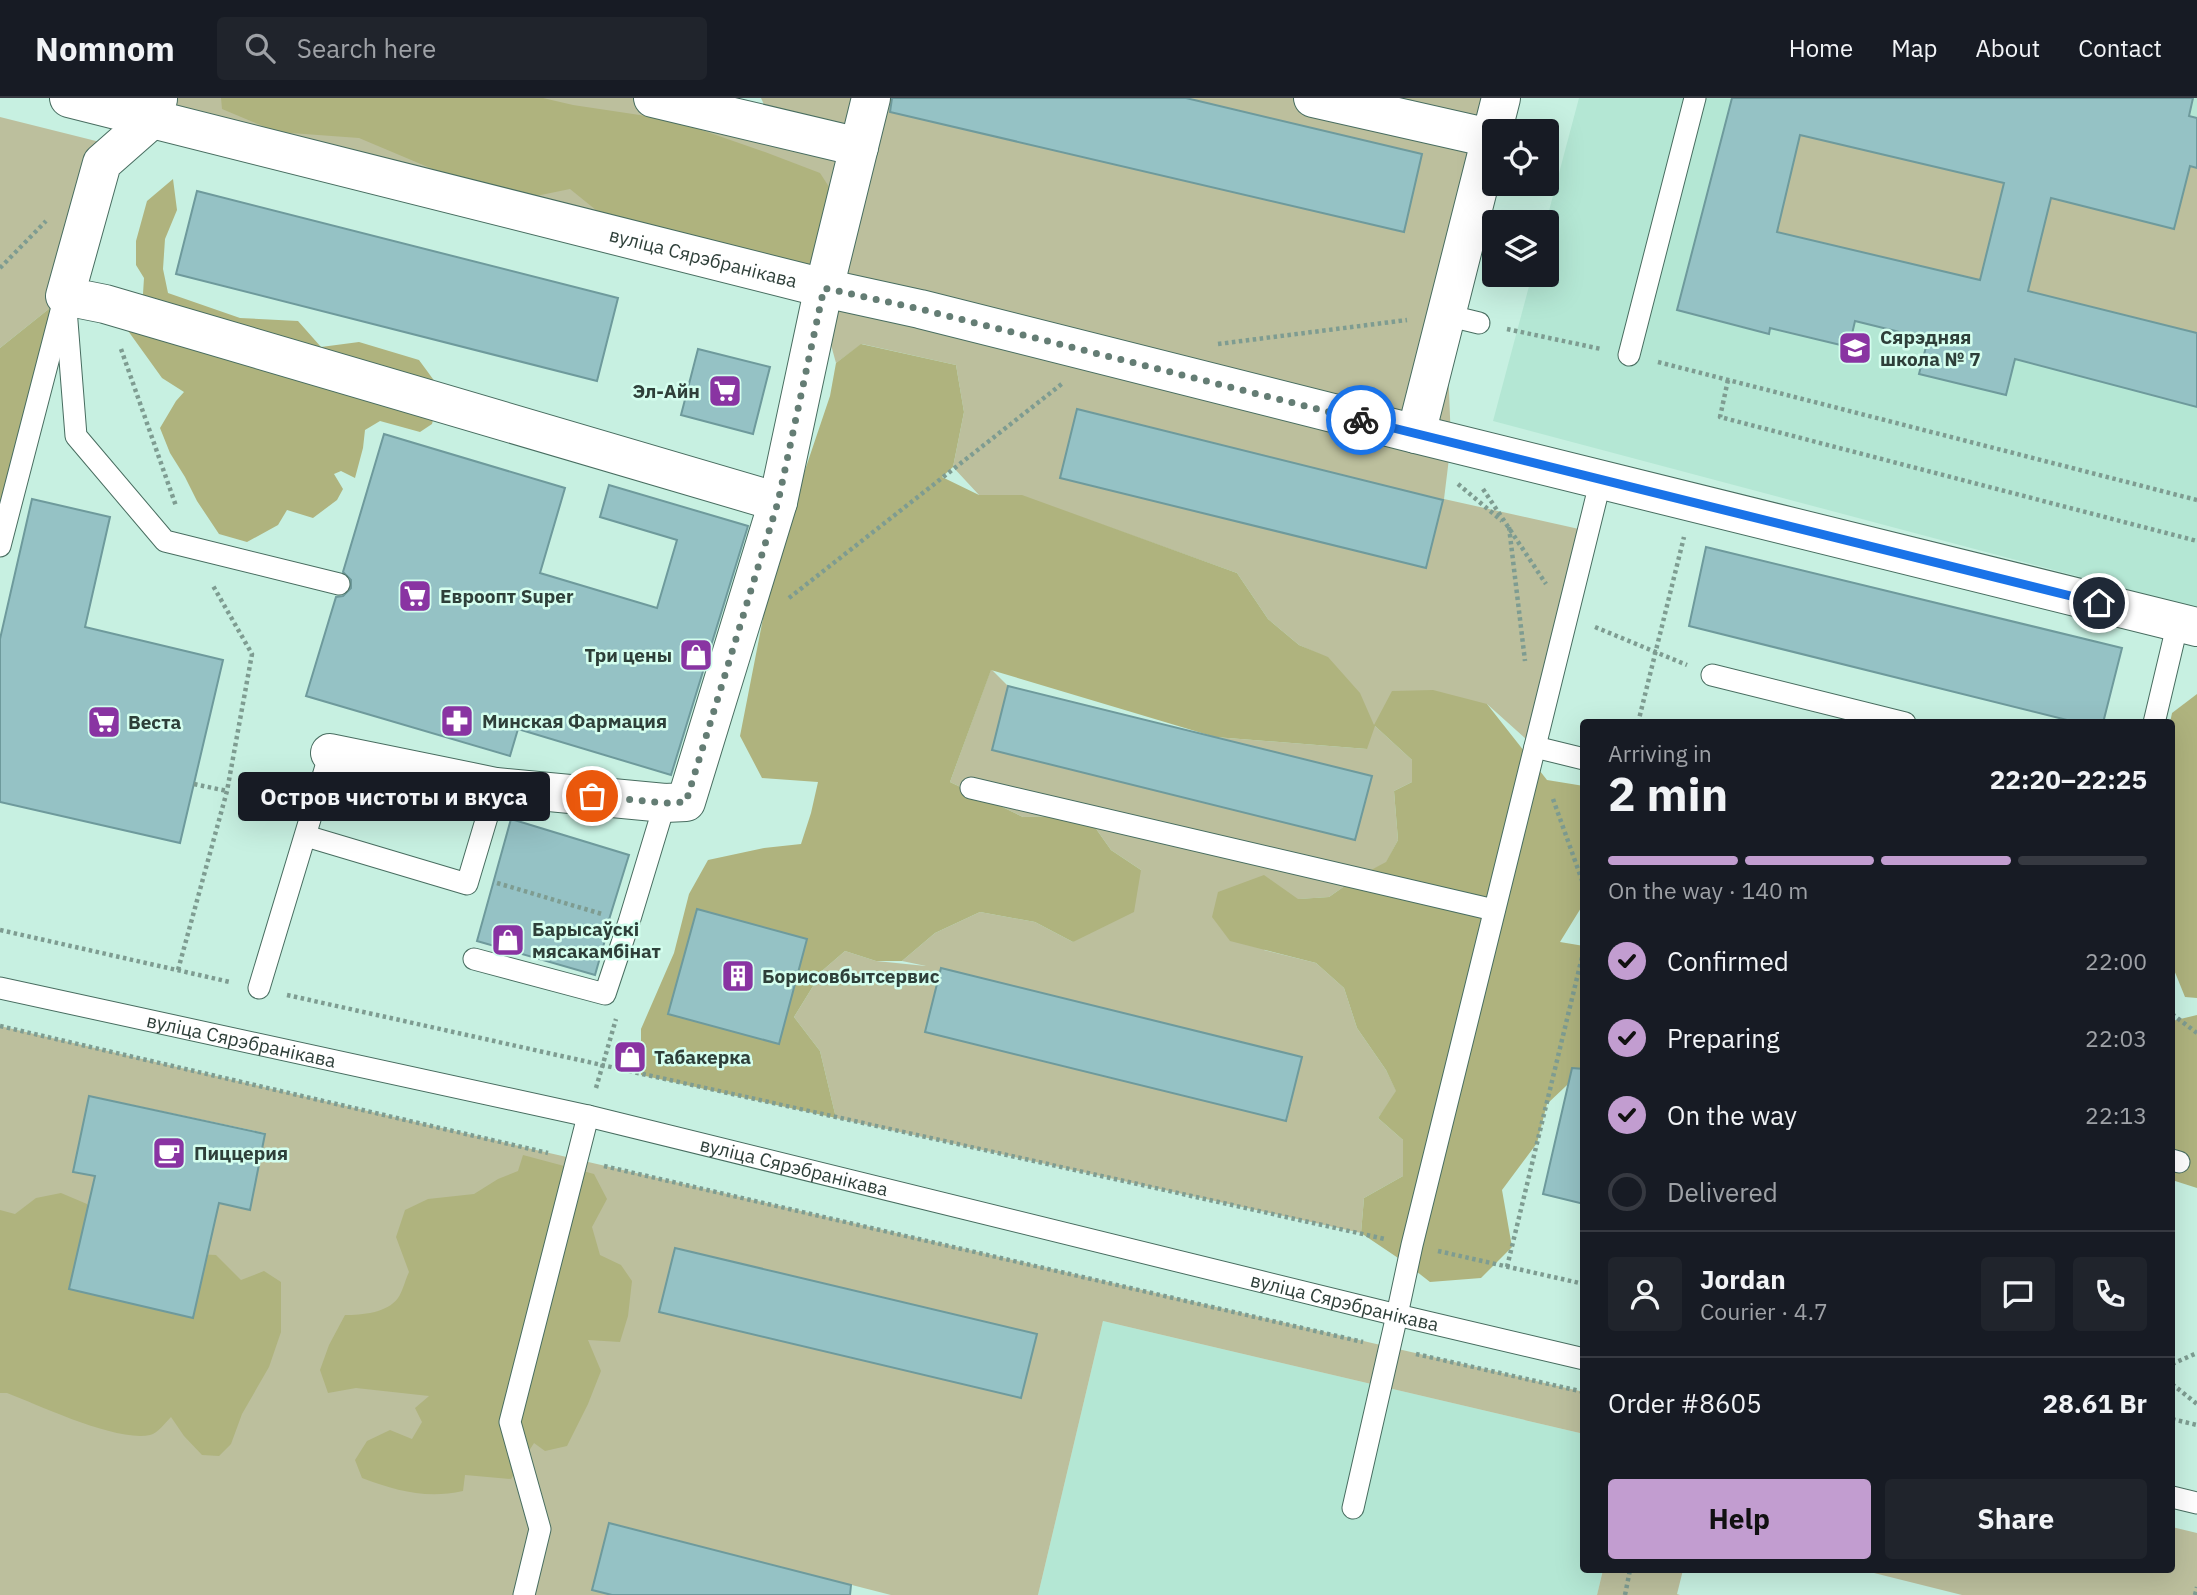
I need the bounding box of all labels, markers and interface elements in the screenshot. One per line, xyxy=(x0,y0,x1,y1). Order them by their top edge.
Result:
search box xyxy=(217,17,707,80)
text: Nomnom xyxy=(35,27,175,70)
icon: search xyxy=(241,29,279,67)
text: Search here xyxy=(297,31,436,65)
text: Home xyxy=(1789,32,1853,64)
text: Map xyxy=(1891,32,1937,64)
text: About xyxy=(1975,32,2040,64)
text: Contact xyxy=(2078,32,2162,64)
map controls xyxy=(1482,119,1559,287)
button: locate xyxy=(1482,119,1559,196)
button: layers xyxy=(1482,210,1559,287)
street label: вуліца Сярэбранікава xyxy=(607,222,800,293)
place label: Сярэдняя школа № 7 xyxy=(1880,325,1981,371)
school or university icon: Сярэдняя школа № 7 xyxy=(1836,329,1874,367)
supermarket icon: Эл-Айн xyxy=(706,372,744,410)
place label: Эл-Айн xyxy=(632,379,700,403)
courier xyxy=(1326,385,1396,455)
icon: bike xyxy=(1342,401,1380,439)
pin xyxy=(2069,573,2129,633)
supermarket icon: Евроопт Super xyxy=(396,577,434,615)
place label: Евроопт Super xyxy=(440,584,574,608)
icon: home xyxy=(2080,584,2118,622)
shop icon: Три цены xyxy=(677,636,715,674)
place label: Три цены xyxy=(584,643,672,667)
pharmacy icon: Минская Фармация xyxy=(438,702,476,740)
supermarket icon: Веста xyxy=(85,703,123,741)
place label: Минская Фармация xyxy=(482,709,667,733)
place label: Веста xyxy=(128,710,182,734)
text: Arriving in xyxy=(1608,738,1712,768)
text: 22:20–22:25 xyxy=(1990,762,2147,796)
text: 2 min xyxy=(1608,764,1728,824)
pin xyxy=(562,766,622,826)
callout: Остров чистоты и вкуса xyxy=(238,772,550,820)
icon: bag xyxy=(573,777,611,815)
text: Остров чистоты и вкуса xyxy=(260,781,528,811)
text: On the way · 140 m xyxy=(1608,875,1808,905)
place label: Барысаўскі мясакамбінат xyxy=(532,917,661,963)
shop icon: Барысаўскі мясакамбінат xyxy=(489,921,527,959)
icon: check xyxy=(1608,942,1646,980)
text: Confirmed xyxy=(1667,944,1789,978)
text: 22:00 xyxy=(2085,946,2147,976)
building icon: Борисовбытсервис xyxy=(719,957,757,995)
place label: Борисовбытсервис xyxy=(762,964,940,988)
street label: вуліца Сярэбранікава xyxy=(145,1008,338,1073)
icon: check xyxy=(1608,1019,1646,1057)
text: Preparing xyxy=(1667,1021,1780,1055)
text: 22:03 xyxy=(2085,1023,2147,1053)
shop icon: Табакерка xyxy=(611,1038,649,1076)
place label: Табакерка xyxy=(654,1045,751,1069)
icon: check xyxy=(1608,1096,1646,1134)
text: On the way xyxy=(1667,1098,1797,1132)
text: 22:13 xyxy=(2085,1100,2147,1130)
street label: вуліца Сярэбранікава xyxy=(698,1132,891,1201)
cafe icon: Пиццерия xyxy=(150,1134,188,1172)
place label: Пиццерия xyxy=(194,1141,288,1165)
text: Delivered xyxy=(1667,1175,1778,1209)
button: person xyxy=(1608,1257,1682,1331)
button: chat xyxy=(1981,1257,2055,1331)
button: phone xyxy=(2073,1257,2147,1331)
text: Jordan xyxy=(1700,1262,1786,1296)
street label: вуліца Сярэбранікава xyxy=(1248,1267,1441,1336)
text: Courier · 4.7 xyxy=(1700,1296,1828,1326)
text: Order #8605 xyxy=(1608,1386,1762,1420)
text: 28.61 Br xyxy=(2043,1386,2147,1420)
button: Help xyxy=(1608,1479,1871,1559)
button: Share xyxy=(1885,1479,2147,1559)

